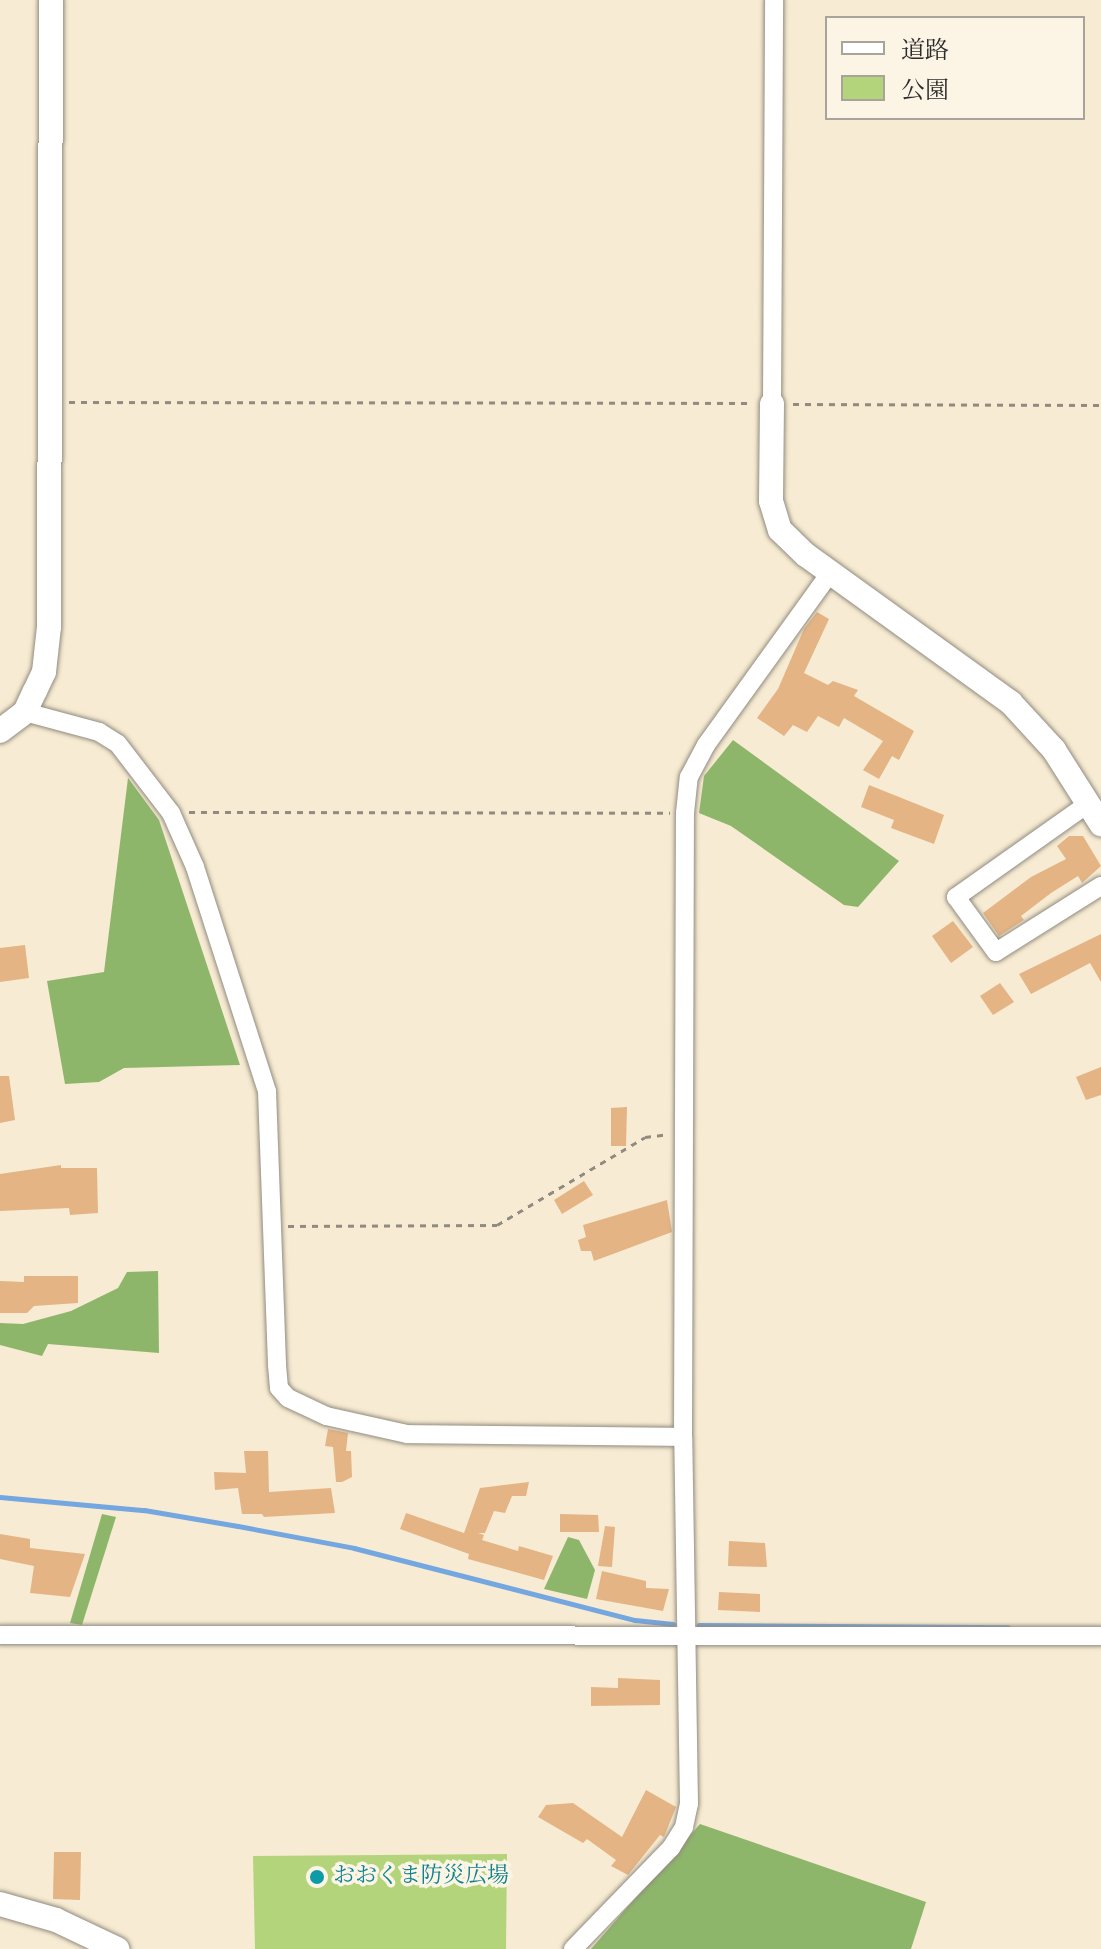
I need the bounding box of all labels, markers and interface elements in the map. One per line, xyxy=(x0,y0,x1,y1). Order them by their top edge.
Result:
legend xyxy=(825,16,1085,120)
text: 道路 xyxy=(901,36,949,67)
text: 公園 xyxy=(901,76,949,107)
place label: おおくま防災広場 xyxy=(333,1864,509,1890)
marker: おおくま防災広場 xyxy=(308,1868,326,1886)

